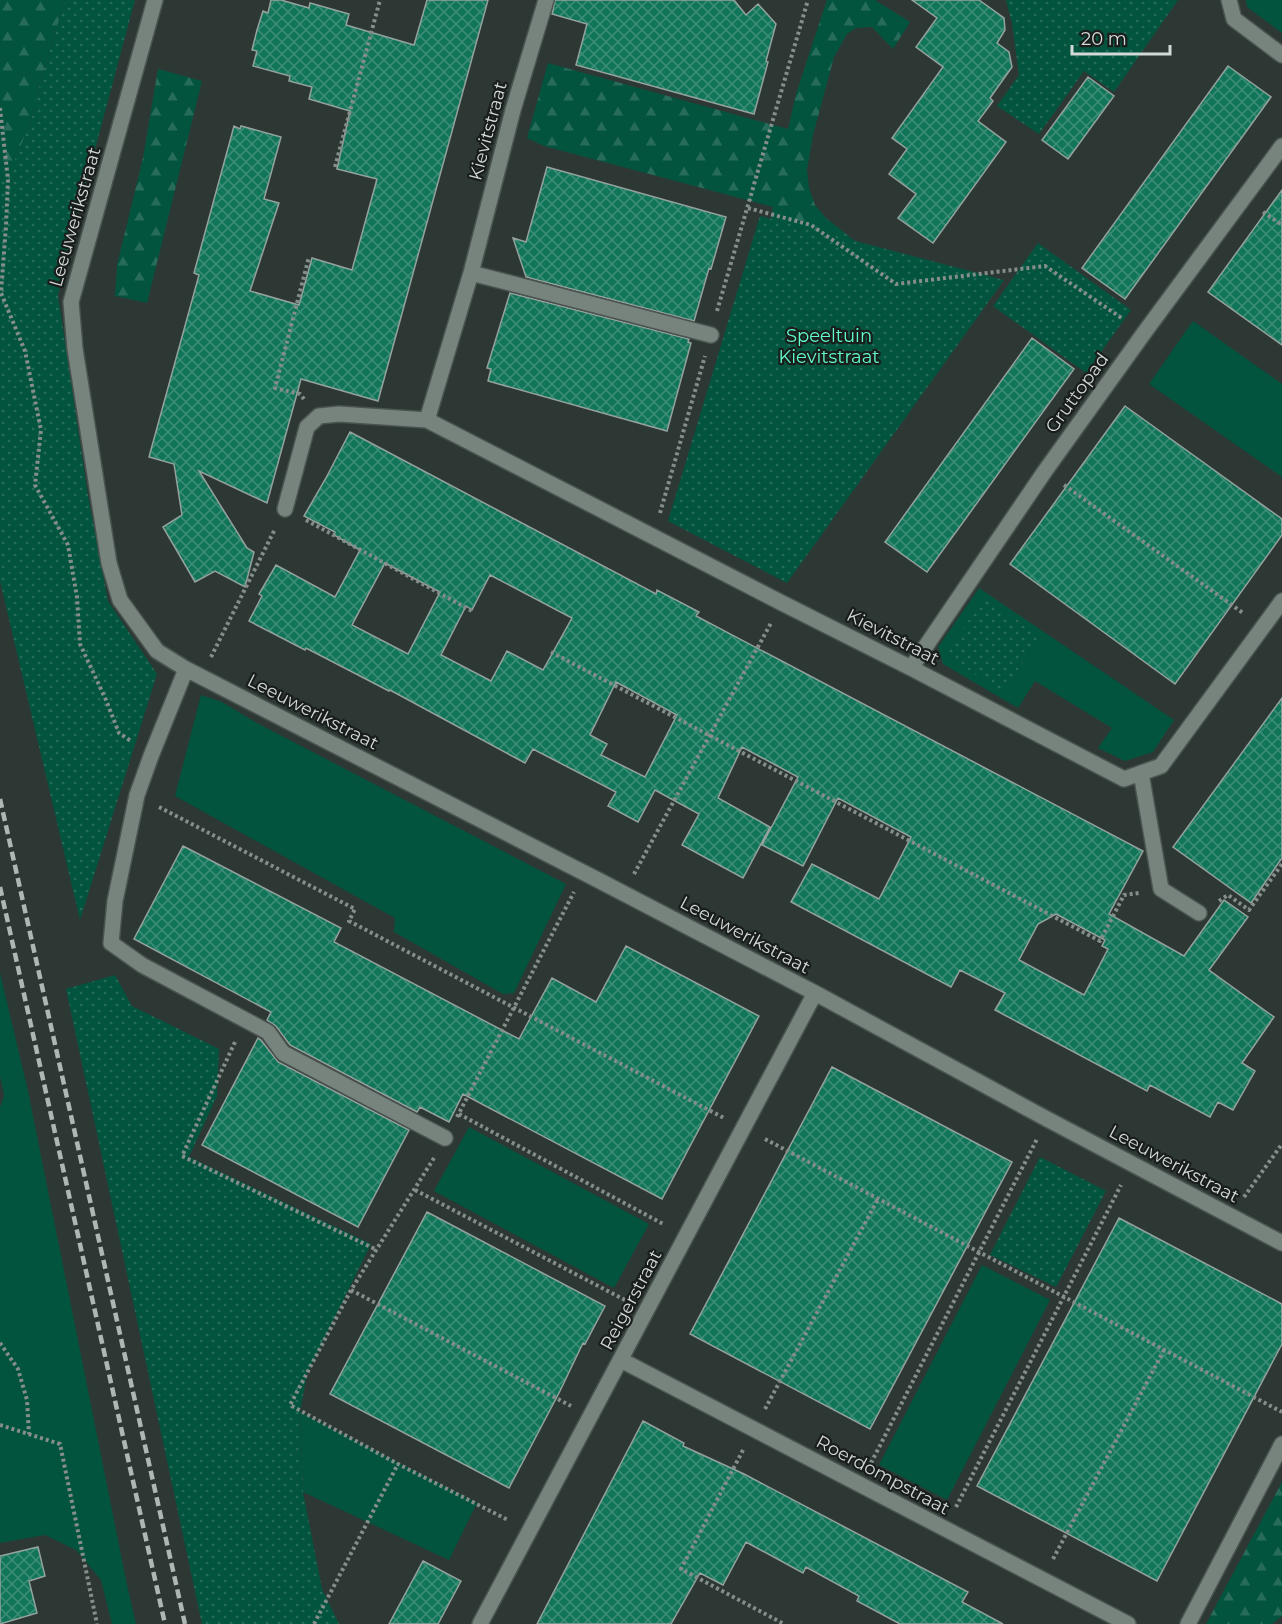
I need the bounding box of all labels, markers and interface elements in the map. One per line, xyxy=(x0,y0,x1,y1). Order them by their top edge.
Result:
scale bar xyxy=(1072,18,1170,56)
text: 20 m xyxy=(1081,28,1127,50)
street label: Kievitstraat xyxy=(464,79,512,183)
street label: Leeuwerikstraat xyxy=(45,145,105,289)
park label: Speeltuin Kievitstraat xyxy=(778,325,880,368)
street label: Gruttopad xyxy=(1041,349,1113,437)
street label: Kievitstraat xyxy=(843,604,943,670)
street label: Leeuwerikstraat xyxy=(244,669,382,755)
street label: Leeuwerikstraat xyxy=(676,891,814,979)
street label: Leeuwerikstraat xyxy=(1105,1120,1243,1208)
street label: Reigerstraat xyxy=(595,1246,667,1354)
street label: Roerdompstraat xyxy=(812,1431,954,1519)

